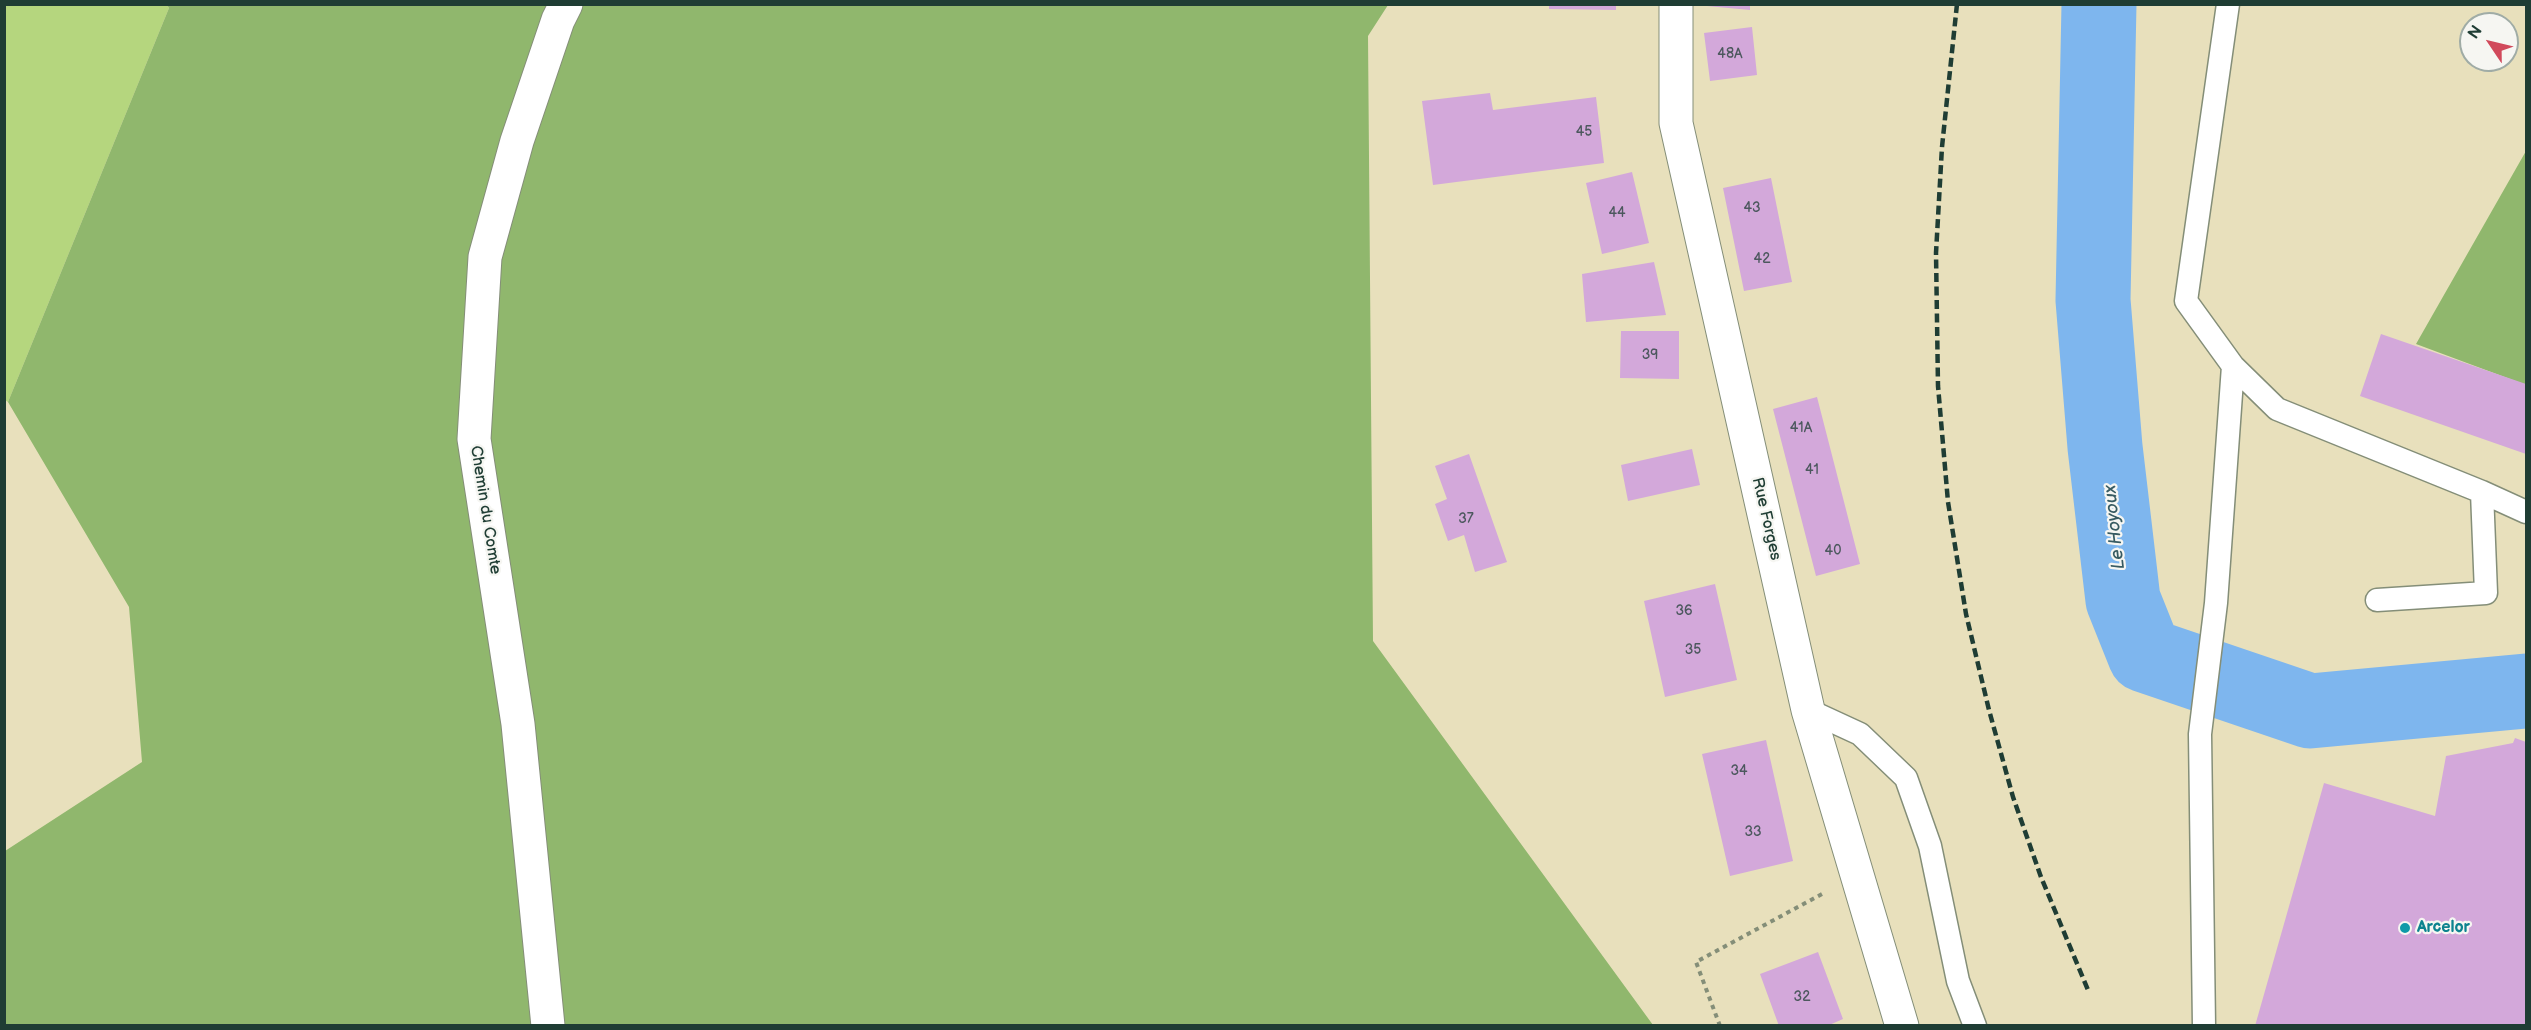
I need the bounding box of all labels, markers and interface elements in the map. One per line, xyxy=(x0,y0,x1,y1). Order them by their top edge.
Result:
north arrow xyxy=(2459,12,2519,72)
text: N xyxy=(2464,22,2487,43)
house number: 48A xyxy=(1717,46,1743,62)
house number: 45 xyxy=(1576,124,1592,140)
house number: 43 xyxy=(1743,200,1761,216)
house number: 44 xyxy=(1608,205,1626,221)
house number: 42 xyxy=(1754,251,1770,267)
house number: 39 xyxy=(1642,347,1658,363)
house number: 41A xyxy=(1790,420,1812,436)
street label: Chemin du Comte xyxy=(465,444,505,576)
house number: 41 xyxy=(1805,462,1819,478)
street label: Rue Forges xyxy=(1747,476,1785,562)
water label: Le Hoyoux xyxy=(2100,484,2130,570)
house number: 37 xyxy=(1458,511,1474,527)
house number: 40 xyxy=(1825,543,1841,559)
house number: 36 xyxy=(1675,603,1693,619)
house number: 35 xyxy=(1685,642,1701,658)
house number: 34 xyxy=(1730,763,1748,779)
house number: 33 xyxy=(1744,824,1762,840)
place label: Arcelor xyxy=(2417,918,2470,938)
marker: Arcelor xyxy=(2398,921,2412,935)
house number: 32 xyxy=(1794,989,1810,1005)

